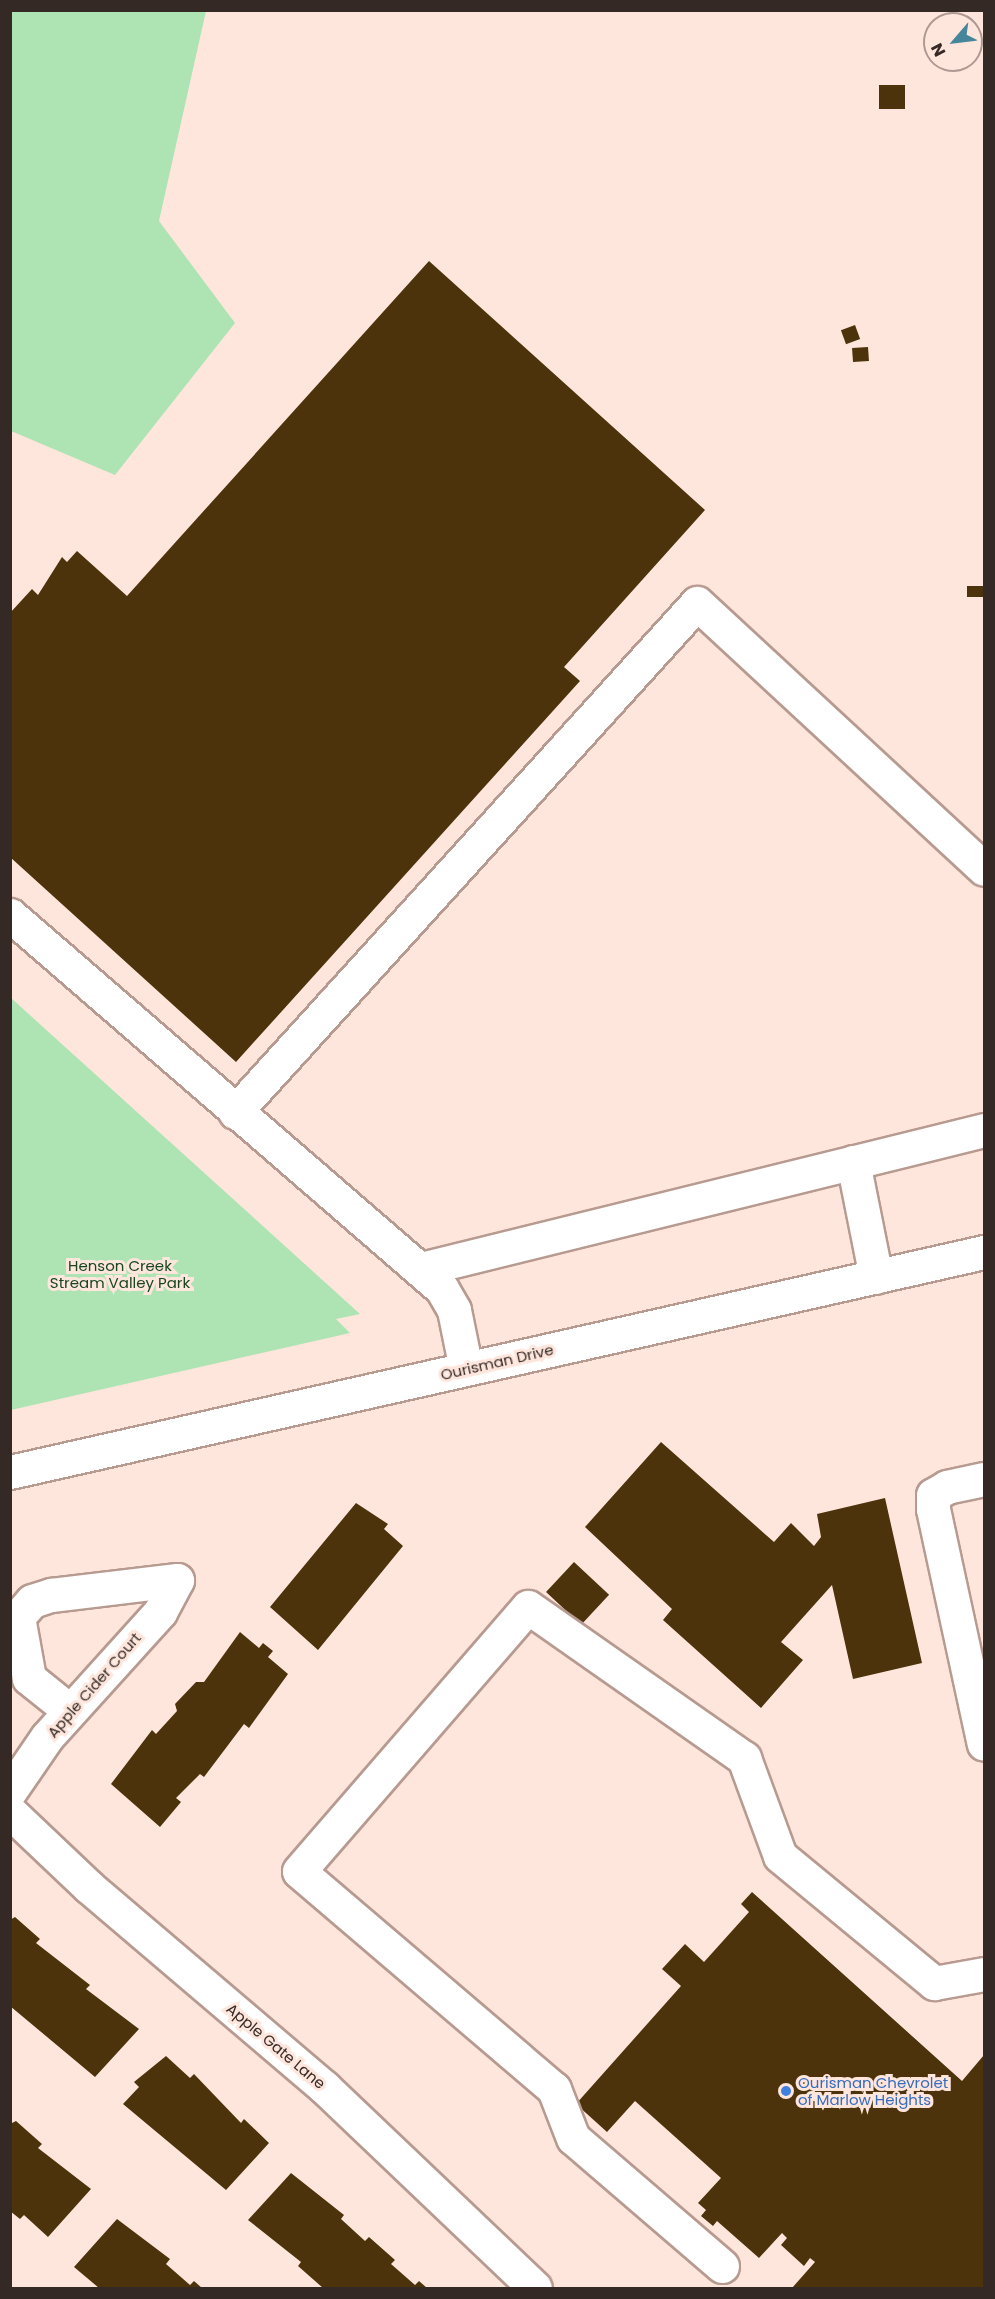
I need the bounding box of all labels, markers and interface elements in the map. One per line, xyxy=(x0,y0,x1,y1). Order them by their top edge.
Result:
north arrow xyxy=(923,12,983,72)
text: N xyxy=(925,39,951,60)
park label: Henson Creek Stream Valley Park xyxy=(50,1256,190,1291)
street label: Ourisman Drive xyxy=(439,1340,555,1384)
street label: Apple Cider Court xyxy=(43,1629,145,1741)
street label: Apple Gate Lane xyxy=(223,1999,329,2093)
place label: Ourisman Chevrolet of Marlow Heights xyxy=(798,2073,948,2108)
marker: Ourisman Chevrolet of Marlow Heights xyxy=(779,2084,793,2098)

